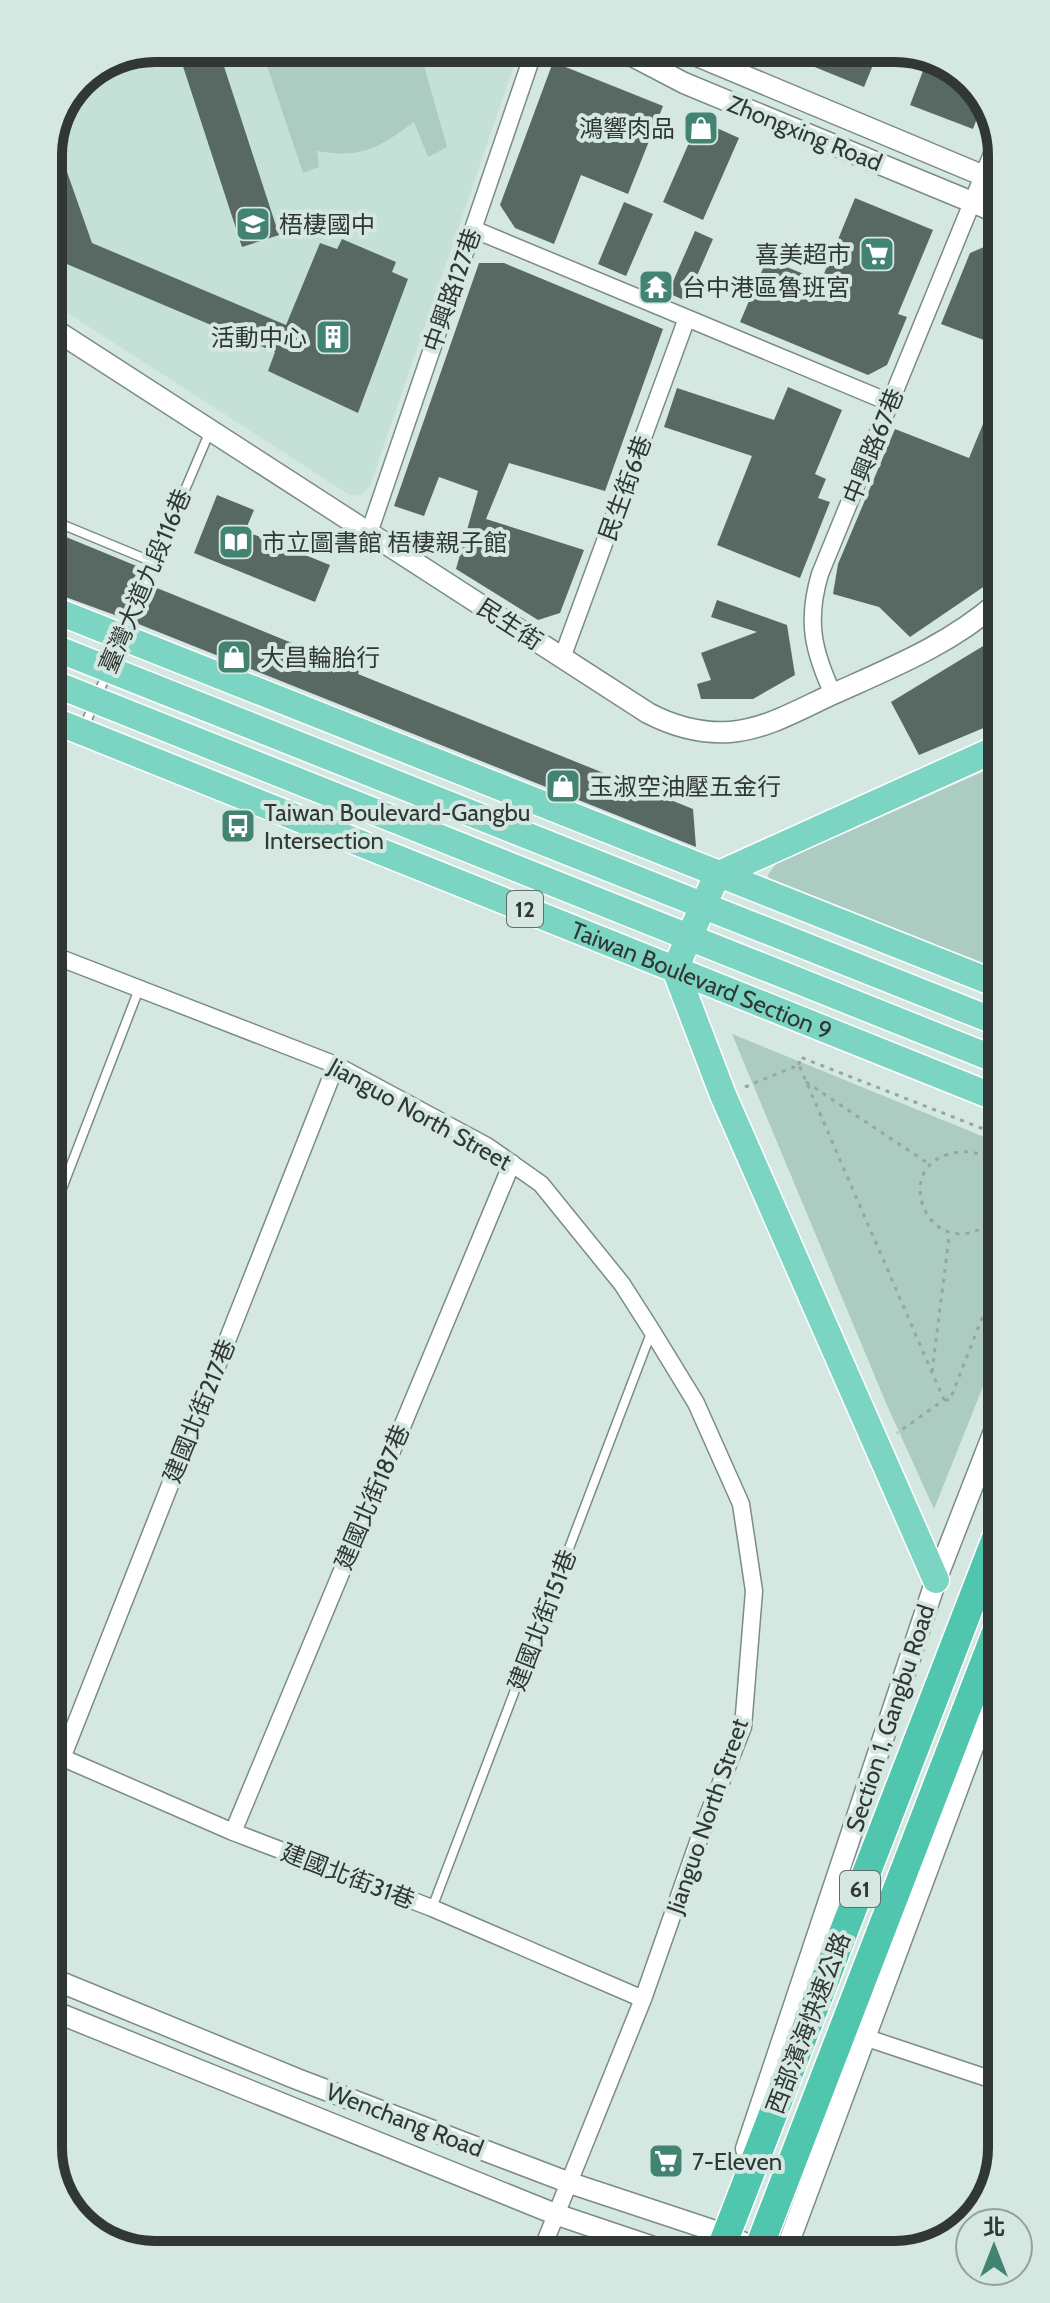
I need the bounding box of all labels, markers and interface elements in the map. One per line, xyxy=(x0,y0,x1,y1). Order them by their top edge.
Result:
street label: Zhongxing Road xyxy=(724,89,886,177)
shop icon: 鴻響肉品 xyxy=(682,109,720,147)
place label: 鴻響肉品 xyxy=(579,114,675,143)
school or university icon: 梧棲國中 xyxy=(234,205,272,243)
place label: 梧棲國中 xyxy=(279,210,375,239)
street label: 中興路127巷 xyxy=(417,225,487,355)
supermarket icon: 喜美超市 xyxy=(858,235,896,273)
place label: 喜美超市 xyxy=(755,240,851,269)
temple icon: 台中港區魯班宮 xyxy=(637,268,675,306)
place label: 台中港區魯班宮 xyxy=(682,273,850,302)
building icon: 活動中心 xyxy=(314,318,352,356)
place label: 活動中心 xyxy=(211,323,307,352)
street label: 中興路67巷 xyxy=(837,384,909,508)
street label: 民生街6巷 xyxy=(593,432,657,544)
street label: 臺灣大道九段116巷 xyxy=(93,485,197,677)
library icon: 市立圖書館 梧棲親子館 xyxy=(217,523,255,561)
place label: 市立圖書館 梧棲親子館 xyxy=(262,528,507,557)
street label: 民生街 xyxy=(472,592,548,656)
shop icon: 大昌輪胎行 xyxy=(215,638,253,676)
place label: 大昌輪胎行 xyxy=(260,643,380,672)
shop icon: 玉淑空油壓五金行 xyxy=(544,767,582,805)
place label: 玉淑空油壓五金行 xyxy=(589,772,781,801)
place label: Taiwan Boulevard-Gangbu Intersection xyxy=(264,798,530,855)
bus stop icon: Taiwan Boulevard-Gangbu Intersection xyxy=(219,807,257,845)
road number: 12 xyxy=(507,891,543,927)
street label: Taiwan Boulevard Section 9 xyxy=(567,915,836,1045)
street label: Jianguo North Street xyxy=(323,1051,516,1176)
street label: 建國北街217巷 xyxy=(157,1335,241,1487)
street label: 建國北街187巷 xyxy=(328,1420,416,1574)
street label: 建國北街151巷 xyxy=(502,1545,582,1695)
street label: Section 1, Gangbu Road xyxy=(840,1601,940,1835)
street label: Jianguo North Street xyxy=(660,1715,754,1918)
street label: 建國北街31巷 xyxy=(277,1837,419,1915)
road number: 61 xyxy=(840,1871,880,1907)
street label: 西部濱海快速公路 xyxy=(760,1928,856,2118)
street label: Wenchang Road xyxy=(322,2077,488,2163)
supermarket icon: 7-Eleven xyxy=(647,2142,685,2180)
place label: 7-Eleven xyxy=(692,2147,782,2176)
north arrow xyxy=(954,2207,1034,2287)
text: 北 xyxy=(983,2214,1005,2241)

